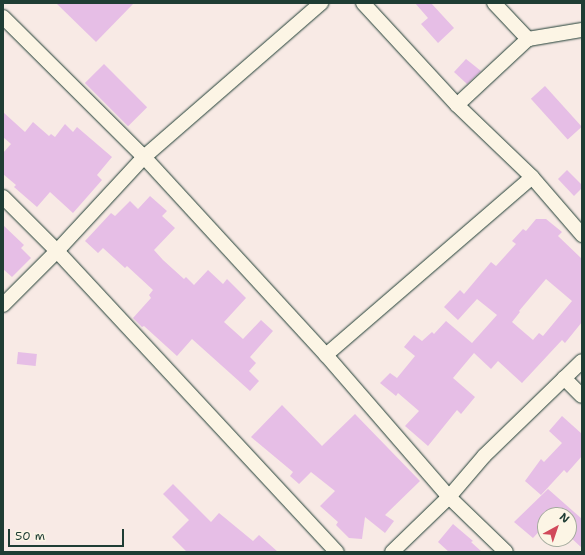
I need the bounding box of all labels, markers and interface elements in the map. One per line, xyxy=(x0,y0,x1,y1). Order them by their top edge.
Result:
north arrow xyxy=(537,507,577,547)
text: N xyxy=(556,510,573,527)
scale bar xyxy=(10,521,126,547)
text: 50 m xyxy=(15,528,45,544)

